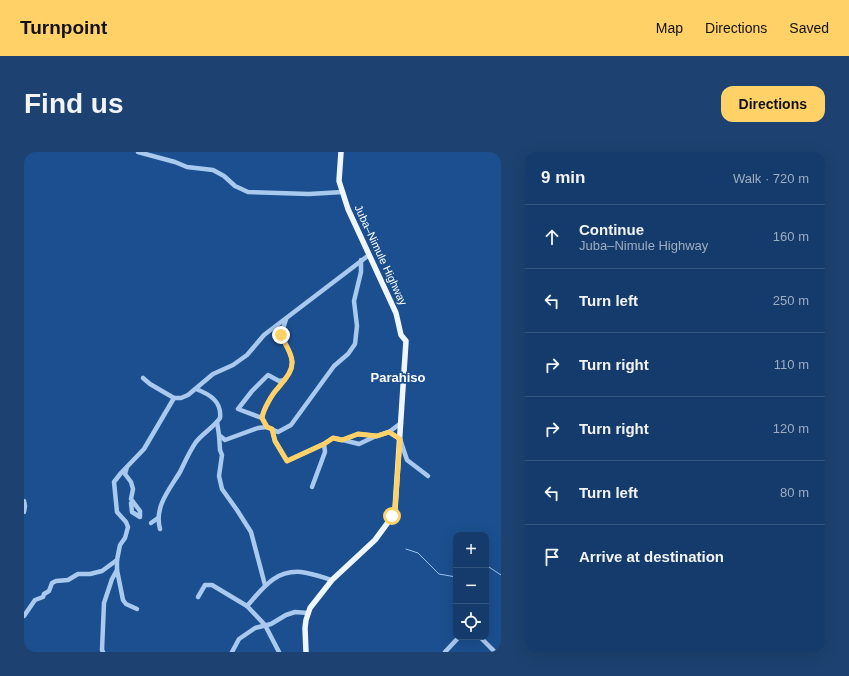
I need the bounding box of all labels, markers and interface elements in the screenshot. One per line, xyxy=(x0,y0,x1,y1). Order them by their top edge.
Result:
text: Turnpoint xyxy=(20,17,107,38)
text: Map xyxy=(656,20,683,36)
text: Directions xyxy=(705,20,767,36)
text: Saved xyxy=(789,20,829,36)
button: Directions xyxy=(721,86,825,122)
text: Find us xyxy=(24,88,124,119)
text: 9 min xyxy=(541,168,585,187)
text: Walk · 720 m xyxy=(733,171,809,186)
street label: Juba–Nimule Highway xyxy=(352,203,410,308)
text: Continue xyxy=(579,221,644,238)
icon: ahead xyxy=(541,226,563,248)
text: 160 m xyxy=(773,229,809,244)
text: Juba–Nimule Highway xyxy=(579,238,708,253)
icon: left xyxy=(541,290,563,312)
text: Turn left xyxy=(579,292,638,309)
text: 250 m xyxy=(773,293,809,308)
route end xyxy=(272,326,290,344)
icon: right xyxy=(541,354,563,376)
text: Turn right xyxy=(579,356,649,373)
text: 110 m xyxy=(774,357,809,372)
district label: Parahiso xyxy=(371,370,426,385)
icon: right xyxy=(541,418,563,440)
text: Turn right xyxy=(579,420,649,437)
text: 120 m xyxy=(773,421,809,436)
icon: left xyxy=(541,482,563,504)
text: Turn left xyxy=(579,484,638,501)
text: 80 m xyxy=(780,485,809,500)
route start xyxy=(383,507,401,525)
map controls xyxy=(453,532,489,640)
button: + xyxy=(453,532,489,568)
icon: arrive xyxy=(541,546,563,568)
text: Arrive at destination xyxy=(579,548,724,565)
button: − xyxy=(453,568,489,604)
button: locate xyxy=(453,604,489,640)

